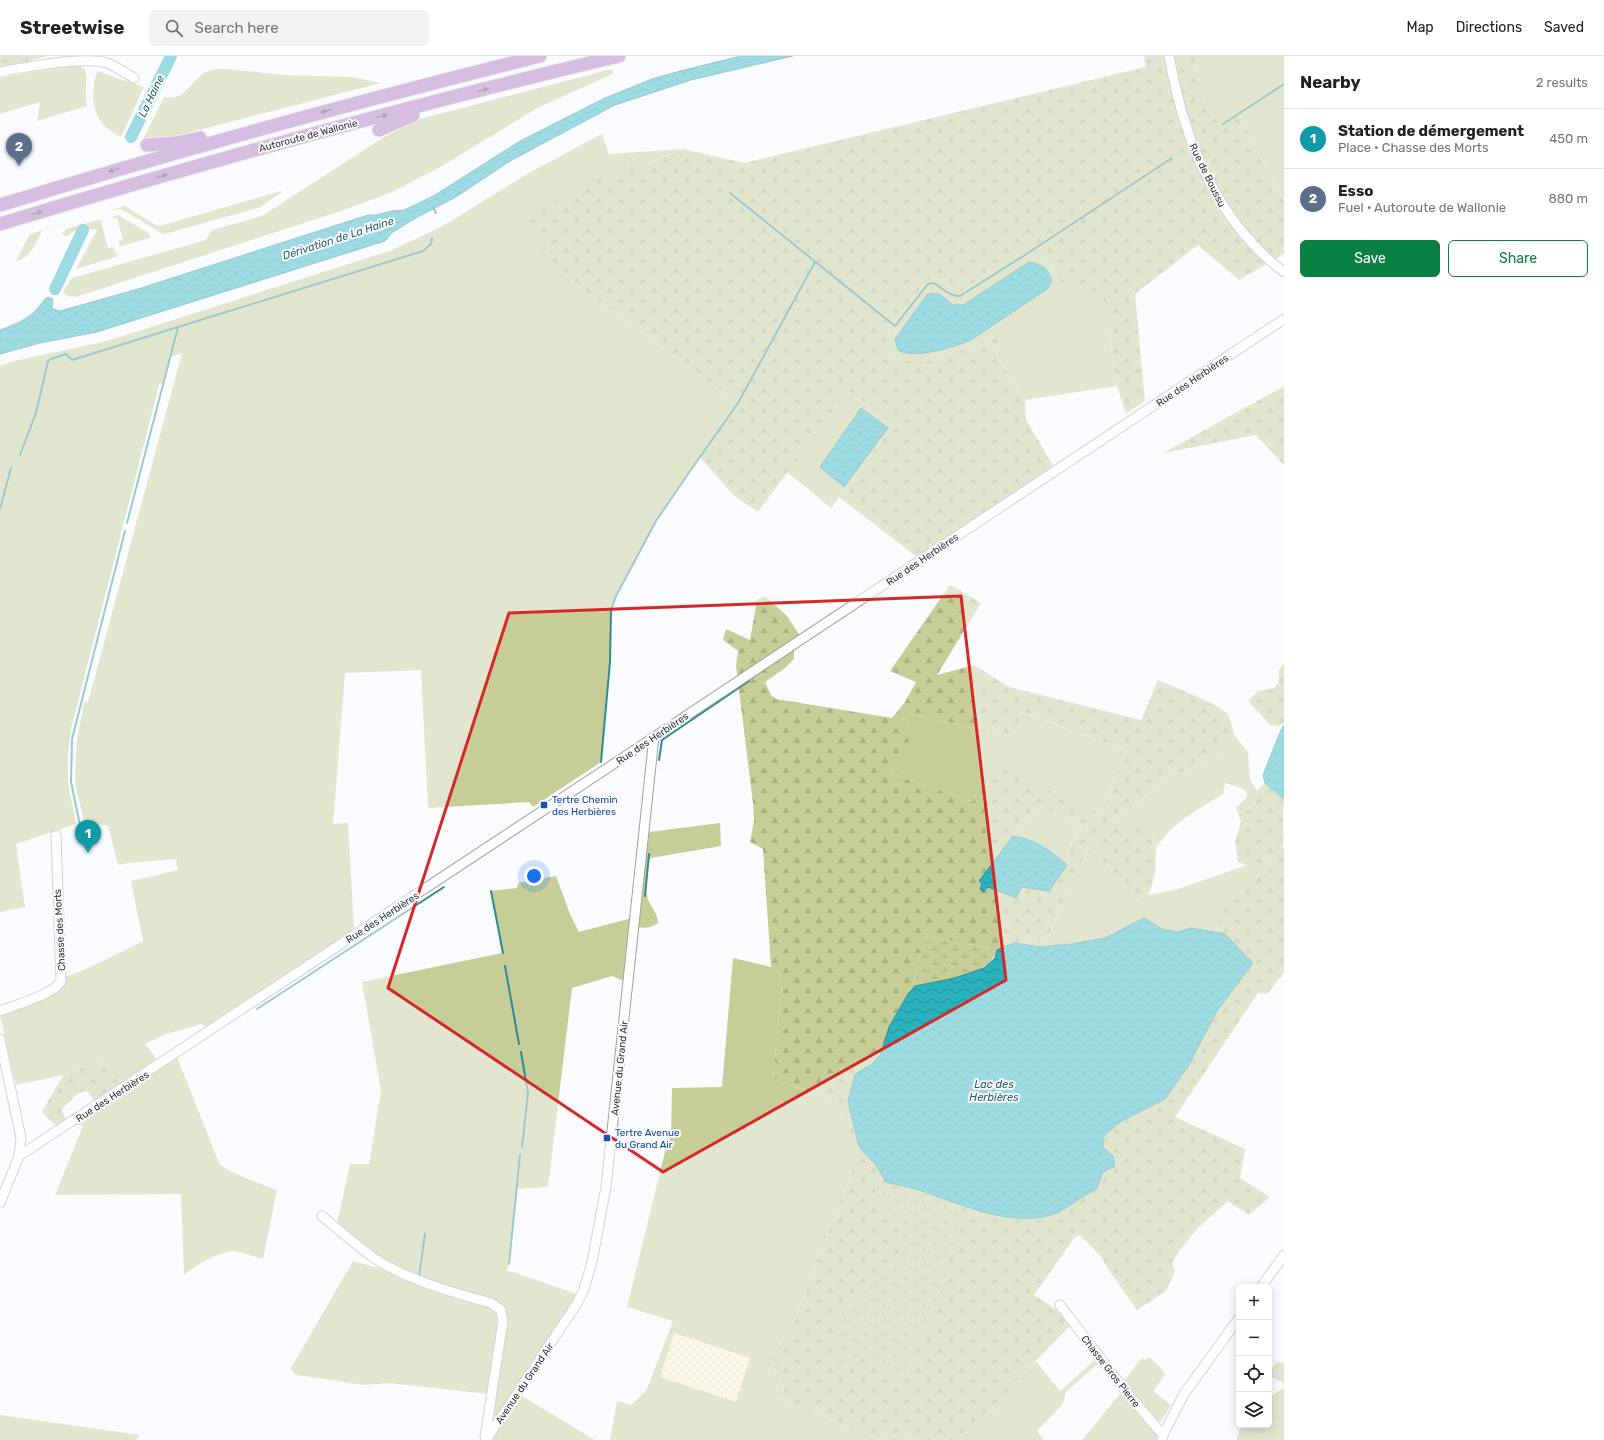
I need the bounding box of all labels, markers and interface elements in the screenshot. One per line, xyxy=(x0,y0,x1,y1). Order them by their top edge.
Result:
search box xyxy=(149,10,429,46)
text: Streetwise xyxy=(20,16,125,39)
icon: search xyxy=(163,17,185,39)
text: Search here xyxy=(195,19,279,37)
text: Map xyxy=(1407,19,1434,36)
text: Directions xyxy=(1456,19,1522,36)
text: Saved xyxy=(1544,19,1584,36)
text: Nearby xyxy=(1300,72,1361,92)
water label: La Haine xyxy=(136,73,167,119)
text: 2 results xyxy=(1536,75,1588,90)
one-way arrow xyxy=(477,87,489,93)
one-way arrow xyxy=(320,108,332,114)
one-way arrow xyxy=(376,113,388,119)
street label: Autoroute de Wallonie xyxy=(258,117,359,155)
text: Station de démergement xyxy=(1338,122,1524,140)
text: 1 xyxy=(1310,131,1316,146)
text: 450 m xyxy=(1549,131,1588,146)
pin: 2 xyxy=(6,133,32,166)
text: Place · Chasse des Morts xyxy=(1338,140,1489,155)
street label: Rue de Boussu xyxy=(1187,142,1228,209)
one-way arrow xyxy=(108,168,120,174)
one-way arrow xyxy=(156,173,168,179)
text: Esso xyxy=(1338,182,1373,200)
text: 2 xyxy=(1309,191,1317,206)
text: 880 m xyxy=(1548,191,1588,206)
text: Fuel · Autoroute de Wallonie xyxy=(1338,200,1506,215)
one-way arrow xyxy=(32,210,44,216)
water label: Dérivation de La Haine xyxy=(281,214,395,263)
button: Save xyxy=(1300,240,1440,277)
button: Share xyxy=(1448,240,1588,277)
street label: Rue des Herbières xyxy=(1154,352,1231,409)
street label: Rue des Herbières xyxy=(884,531,961,588)
street label: Rue des Herbières xyxy=(614,710,691,767)
place label: Tertre Chemin des Herbières xyxy=(552,794,618,818)
marker: Tertre Chemin des Herbières xyxy=(539,800,549,810)
pin: 1 xyxy=(75,820,101,853)
your location xyxy=(524,866,544,886)
street label: Chasse des Morts xyxy=(52,889,68,971)
street label: Rue des Herbières xyxy=(344,890,421,946)
street label: Avenue du Grand Air xyxy=(609,1020,631,1116)
street label: Rue des Herbières xyxy=(74,1069,151,1125)
water label: Lac des Herbières xyxy=(969,1078,1019,1104)
place label: Tertre Avenue du Grand Air xyxy=(615,1127,680,1151)
marker: Tertre Avenue du Grand Air xyxy=(602,1133,612,1143)
map controls xyxy=(1236,1284,1272,1428)
button: + xyxy=(1236,1284,1272,1320)
button: − xyxy=(1236,1320,1272,1356)
street label: Chasse Gros Pierre xyxy=(1078,1333,1142,1410)
street label: Avenue du Grand Air xyxy=(493,1341,556,1426)
button: locate xyxy=(1236,1356,1272,1392)
button: layers xyxy=(1236,1392,1272,1428)

